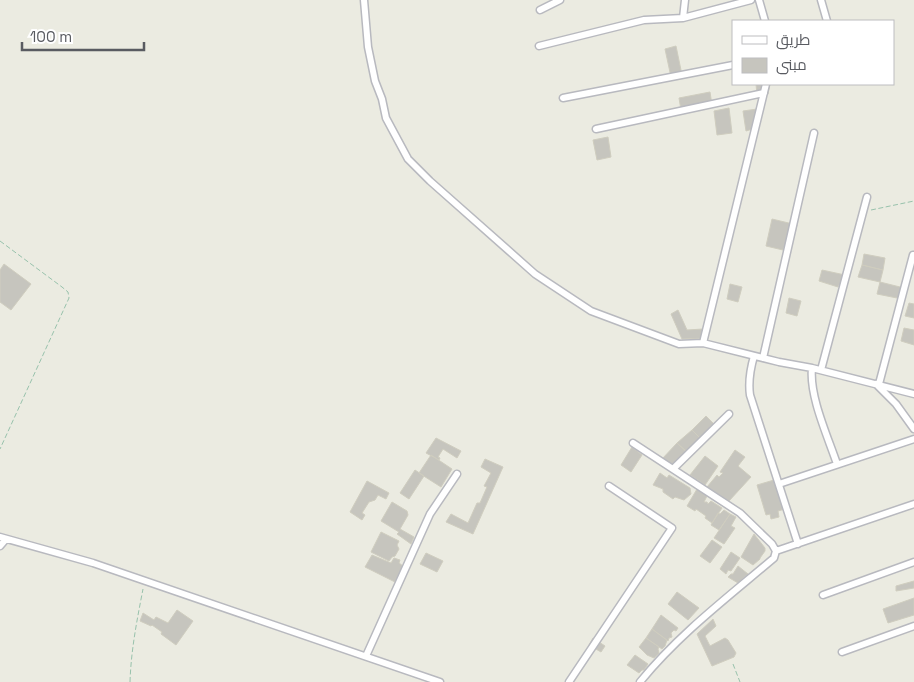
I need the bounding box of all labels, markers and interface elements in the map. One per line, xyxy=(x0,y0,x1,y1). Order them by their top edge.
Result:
scale bar xyxy=(22,20,145,52)
legend xyxy=(732,20,894,85)
text: 100 m xyxy=(30,27,72,46)
text: طريق xyxy=(776,30,810,50)
text: مبنى xyxy=(776,55,807,75)

